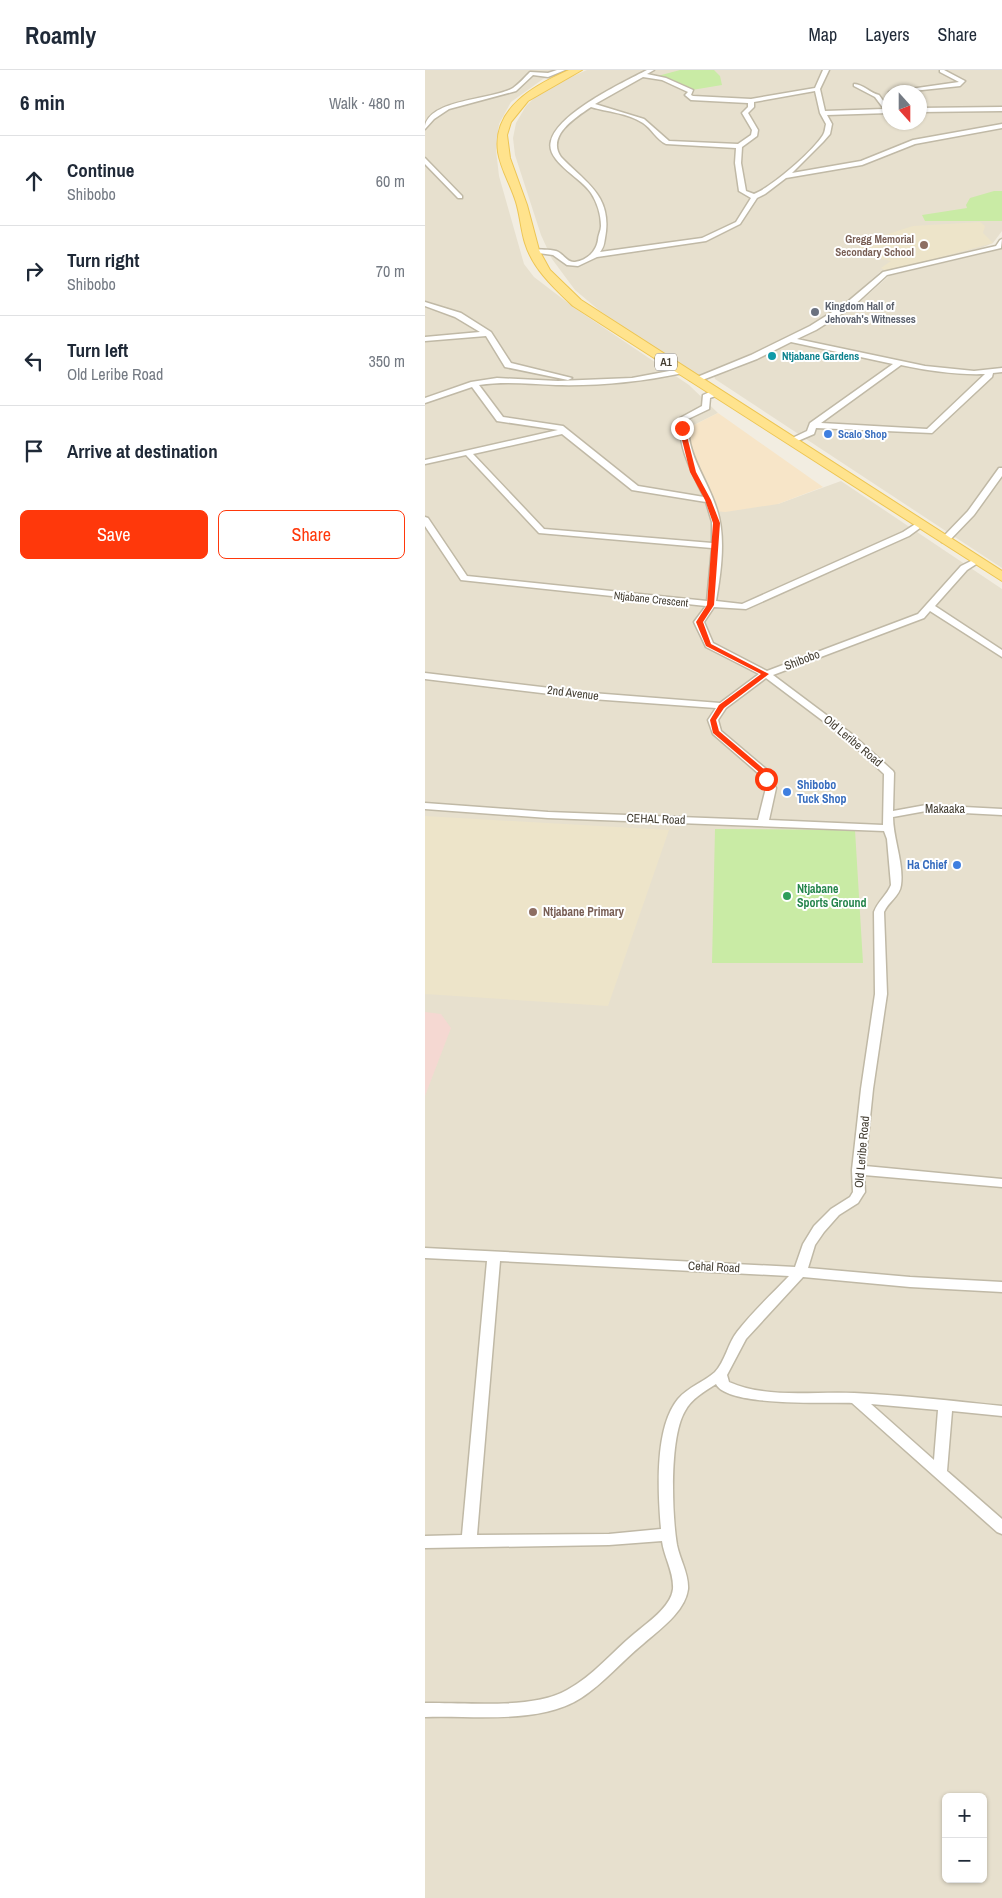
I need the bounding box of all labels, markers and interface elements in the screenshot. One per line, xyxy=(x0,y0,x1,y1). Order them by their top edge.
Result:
text: Roamly xyxy=(25,19,96,51)
text: Map xyxy=(809,22,837,47)
text: Layers xyxy=(865,22,910,47)
text: Share xyxy=(938,22,977,47)
north arrow xyxy=(882,85,927,130)
text: 6 min xyxy=(20,88,65,117)
text: Walk · 480 m xyxy=(329,92,405,114)
text: Continue xyxy=(67,157,135,183)
icon: ahead xyxy=(20,167,48,195)
text: 60 m xyxy=(376,170,405,192)
text: Shibobo xyxy=(67,183,116,205)
place label: Gregg Memorial Secondary School xyxy=(835,232,914,259)
marker: Gregg Memorial Secondary School xyxy=(918,239,930,251)
text: Turn right xyxy=(67,247,139,273)
icon: right xyxy=(20,257,48,285)
text: 70 m xyxy=(376,260,405,282)
text: Shibobo xyxy=(67,273,116,295)
place label: Kingdom Hall of Jehovah's Witnesses xyxy=(825,299,916,326)
marker: Kingdom Hall of Jehovah's Witnesses xyxy=(809,306,821,318)
text: Turn left xyxy=(67,337,128,363)
icon: left xyxy=(20,347,48,375)
place label: Ntjabane Gardens xyxy=(782,349,859,363)
text: 350 m xyxy=(369,350,405,372)
marker: Ntjabane Gardens xyxy=(766,350,778,362)
road number: A1 xyxy=(655,354,677,370)
text: Old Leribe Road xyxy=(67,363,163,385)
route end xyxy=(671,417,694,440)
place label: Scalo Shop xyxy=(838,427,888,441)
marker: Scalo Shop xyxy=(822,428,834,440)
icon: arrive xyxy=(20,437,48,465)
text: Arrive at destination xyxy=(67,438,218,464)
button: Save xyxy=(20,510,208,559)
button: Share xyxy=(218,510,405,559)
street label: Ntjabane Crescent xyxy=(613,588,689,610)
street label: Shibobo xyxy=(782,646,822,674)
street label: 2nd Avenue xyxy=(546,682,600,704)
street label: Old Leribe Road xyxy=(820,712,886,770)
route start xyxy=(755,768,778,791)
place label: Shibobo Tuck Shop xyxy=(797,777,847,807)
marker: Shibobo Tuck Shop xyxy=(781,786,793,798)
street label: Makaaka xyxy=(925,801,965,817)
street label: CEHAL Road xyxy=(626,810,686,828)
place label: Ha Chief xyxy=(907,857,948,873)
marker: Ha Chief xyxy=(951,859,963,871)
place label: Ntjabane Sports Ground xyxy=(797,881,866,911)
marker: Ntjabane Sports Ground xyxy=(781,890,793,902)
place label: Ntjabane Primary xyxy=(543,904,624,920)
marker: Ntjabane Primary xyxy=(527,906,539,918)
street label: Old Leribe Road xyxy=(851,1115,873,1189)
street label: Cehal Road xyxy=(688,1258,740,1276)
map controls xyxy=(942,1793,987,1883)
button: + xyxy=(942,1793,987,1838)
button: − xyxy=(942,1838,987,1883)

